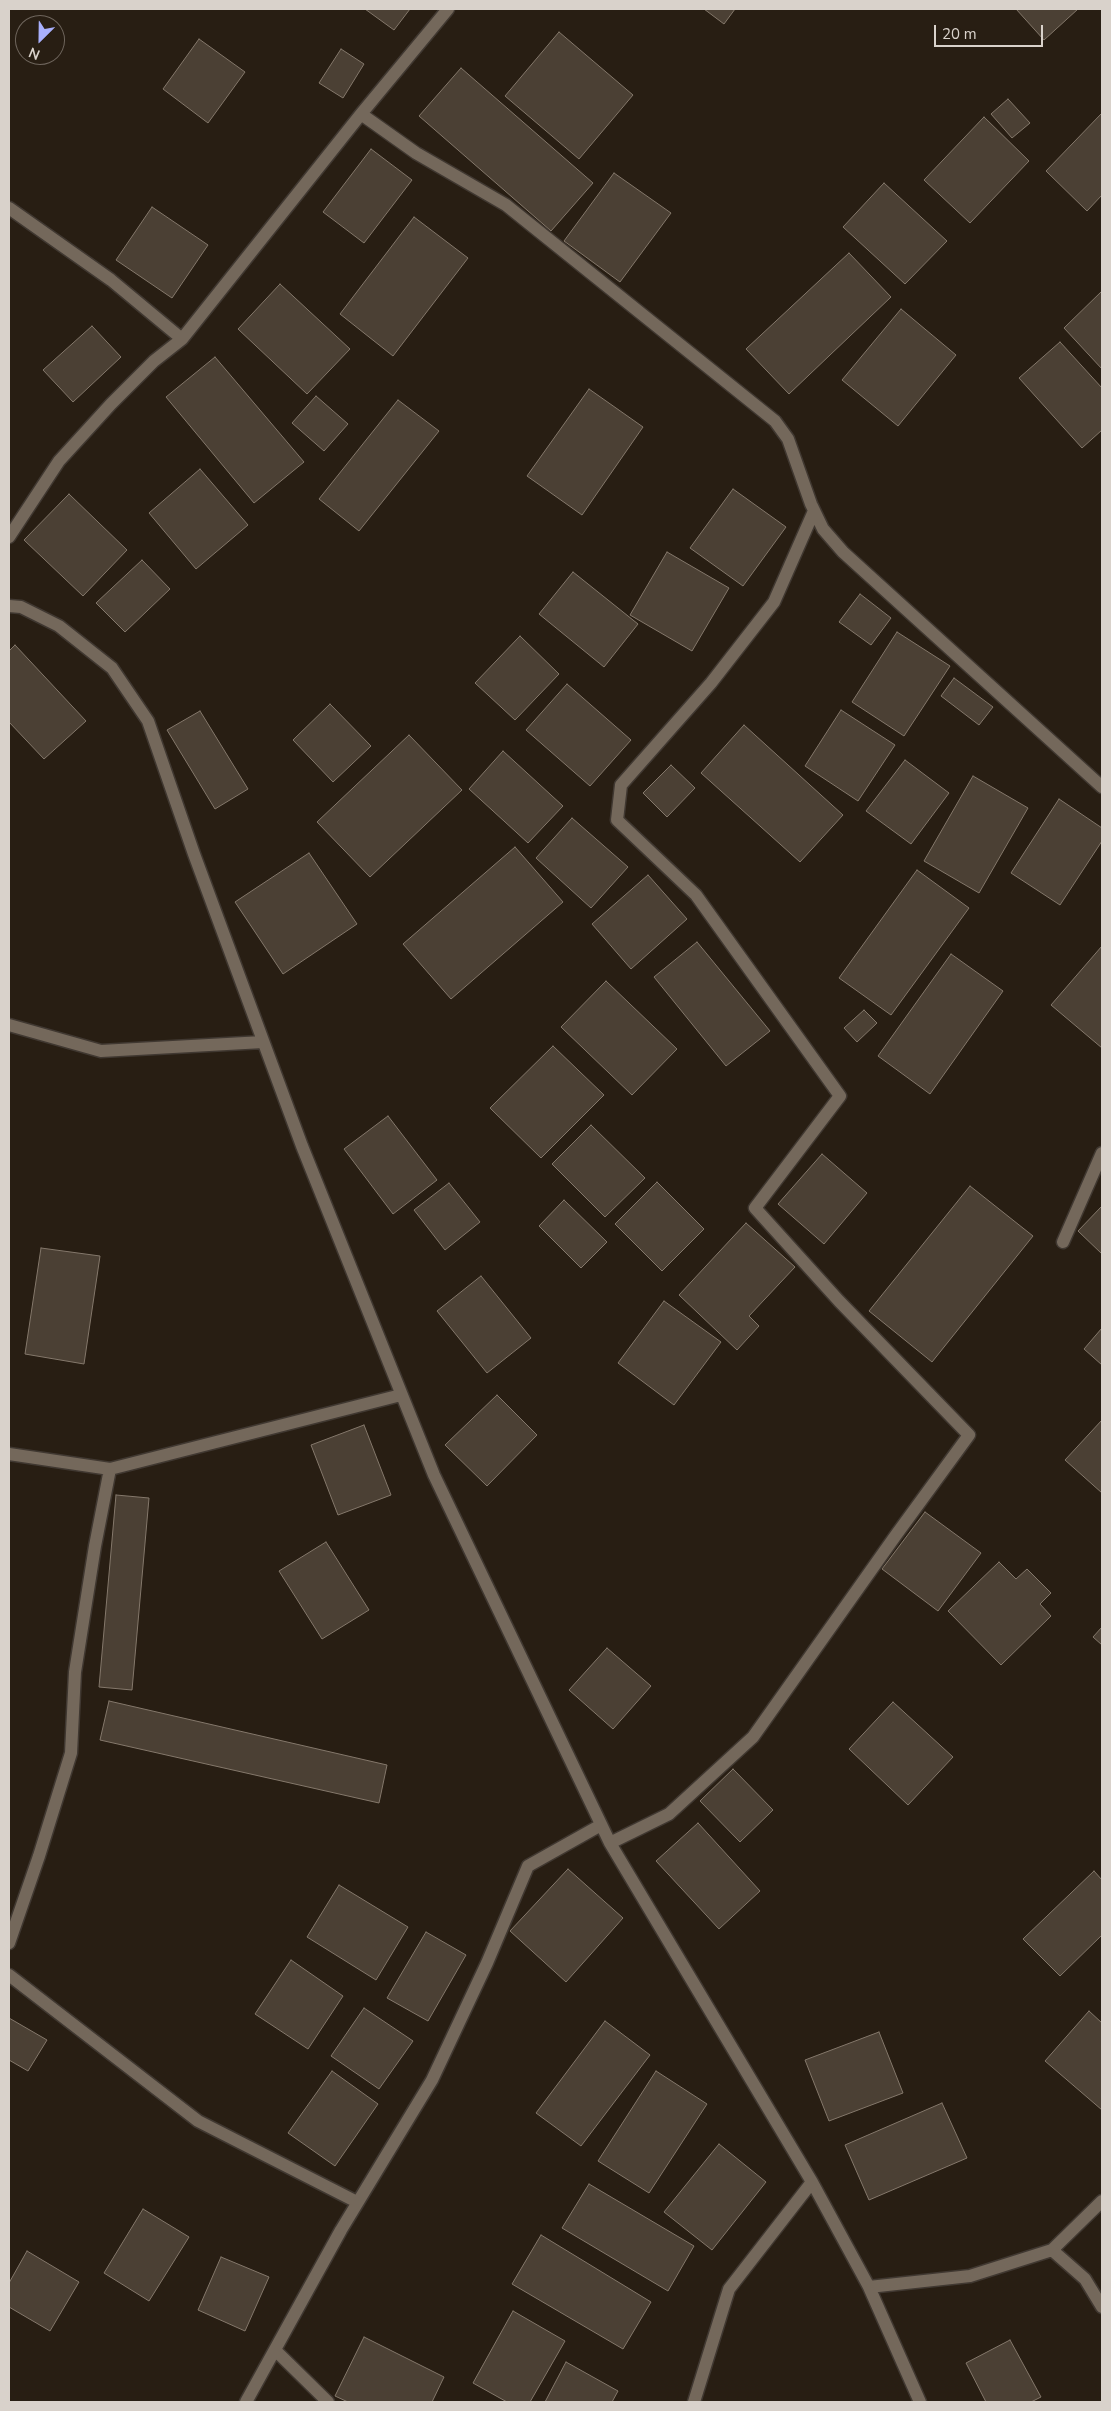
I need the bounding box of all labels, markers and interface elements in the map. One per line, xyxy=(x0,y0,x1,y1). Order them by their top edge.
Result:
north arrow xyxy=(15,15,65,65)
scale bar xyxy=(936,15,1045,47)
text: 20 m xyxy=(942,24,977,44)
text: N xyxy=(26,43,43,64)

